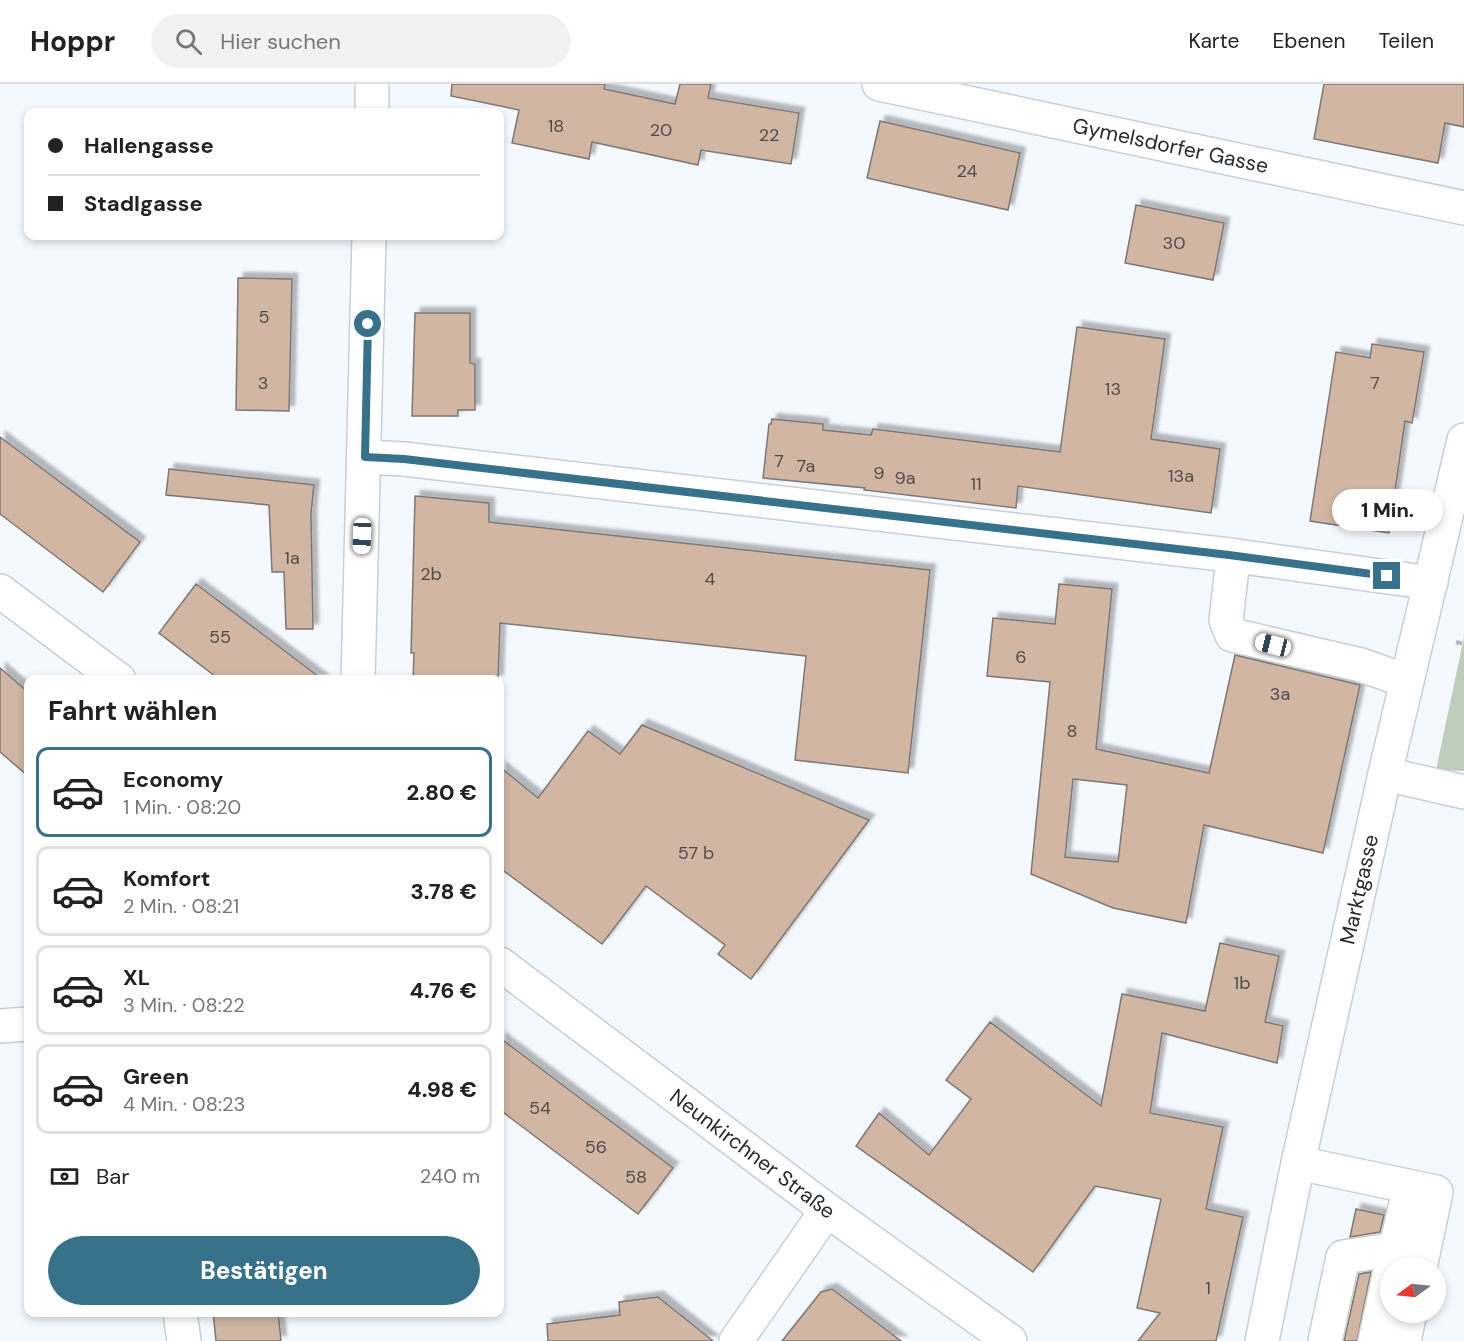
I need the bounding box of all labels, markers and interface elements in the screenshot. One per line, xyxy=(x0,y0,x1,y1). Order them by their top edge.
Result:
search box xyxy=(151,14,571,68)
text: Hoppr xyxy=(30,23,115,60)
icon: search xyxy=(172,25,205,58)
text: Hier suchen xyxy=(220,27,341,56)
text: Karte xyxy=(1189,27,1239,55)
text: Ebenen xyxy=(1272,27,1345,55)
text: Teilen xyxy=(1378,27,1434,55)
street label: Gymelsdorfer Gasse xyxy=(1070,111,1271,180)
house number: 18 xyxy=(548,114,564,138)
house number: 20 xyxy=(650,118,672,142)
house number: 22 xyxy=(759,123,779,147)
text: Hallengasse xyxy=(84,131,214,160)
house number: 24 xyxy=(957,159,978,183)
text: Stadlgasse xyxy=(84,189,203,218)
house number: 30 xyxy=(1163,231,1185,255)
house number: 5 xyxy=(259,305,269,329)
route start xyxy=(354,310,381,337)
house number: 3 xyxy=(258,371,268,395)
house number: 7 xyxy=(1370,371,1380,395)
house number: 13 xyxy=(1105,377,1121,401)
house number: 7 xyxy=(774,449,784,473)
house number: 7a xyxy=(797,454,815,478)
house number: 9 xyxy=(873,461,885,485)
house number: 13a xyxy=(1168,464,1194,488)
house number: 9a xyxy=(894,466,916,490)
house number: 11 xyxy=(970,472,982,496)
callout: 1 Min. xyxy=(1332,489,1442,531)
text: 1 Min. xyxy=(1361,497,1414,523)
car xyxy=(352,518,372,554)
house number: 1a xyxy=(284,546,300,570)
house number: 2b xyxy=(420,562,442,586)
route end xyxy=(1373,562,1400,589)
house number: 4 xyxy=(705,567,716,591)
house number: 55 xyxy=(209,625,231,649)
car xyxy=(1253,632,1293,658)
house number: 6 xyxy=(1015,645,1027,669)
house number: 3a xyxy=(1270,682,1290,706)
text: Fahrt wählen xyxy=(48,693,218,728)
house number: 8 xyxy=(1067,719,1077,743)
icon: car xyxy=(51,765,105,819)
text: Economy xyxy=(123,765,223,794)
text: 2.80 € xyxy=(407,778,477,807)
text: 1 Min. · 08:20 xyxy=(123,794,241,820)
street label: Marktgasse xyxy=(1333,832,1385,947)
house number: 57 b xyxy=(678,841,714,865)
icon: car xyxy=(51,864,105,918)
text: Komfort xyxy=(123,864,210,893)
text: 3.78 € xyxy=(411,877,477,906)
text: 2 Min. · 08:21 xyxy=(123,893,239,919)
icon: car xyxy=(51,963,105,1017)
text: XL xyxy=(123,963,150,992)
house number: 1b xyxy=(1234,971,1250,995)
text: 4.76 € xyxy=(409,976,477,1005)
text: 3 Min. · 08:22 xyxy=(123,992,245,1018)
icon: car xyxy=(51,1062,105,1116)
text: Green xyxy=(123,1062,189,1091)
text: 4.98 € xyxy=(407,1075,477,1104)
street label: Neunkirchner Straße xyxy=(664,1083,841,1225)
text: 4 Min. · 08:23 xyxy=(123,1091,245,1117)
house number: 54 xyxy=(529,1096,551,1120)
house number: 56 xyxy=(585,1135,607,1159)
icon: cash xyxy=(48,1160,81,1193)
text: Bar xyxy=(96,1162,129,1191)
text: 240 m xyxy=(420,1163,480,1189)
house number: 58 xyxy=(625,1165,647,1189)
button: Bestätigen xyxy=(48,1236,480,1305)
north arrow xyxy=(1380,1257,1446,1323)
map controls xyxy=(1380,1257,1446,1323)
house number: 1 xyxy=(1205,1276,1211,1300)

